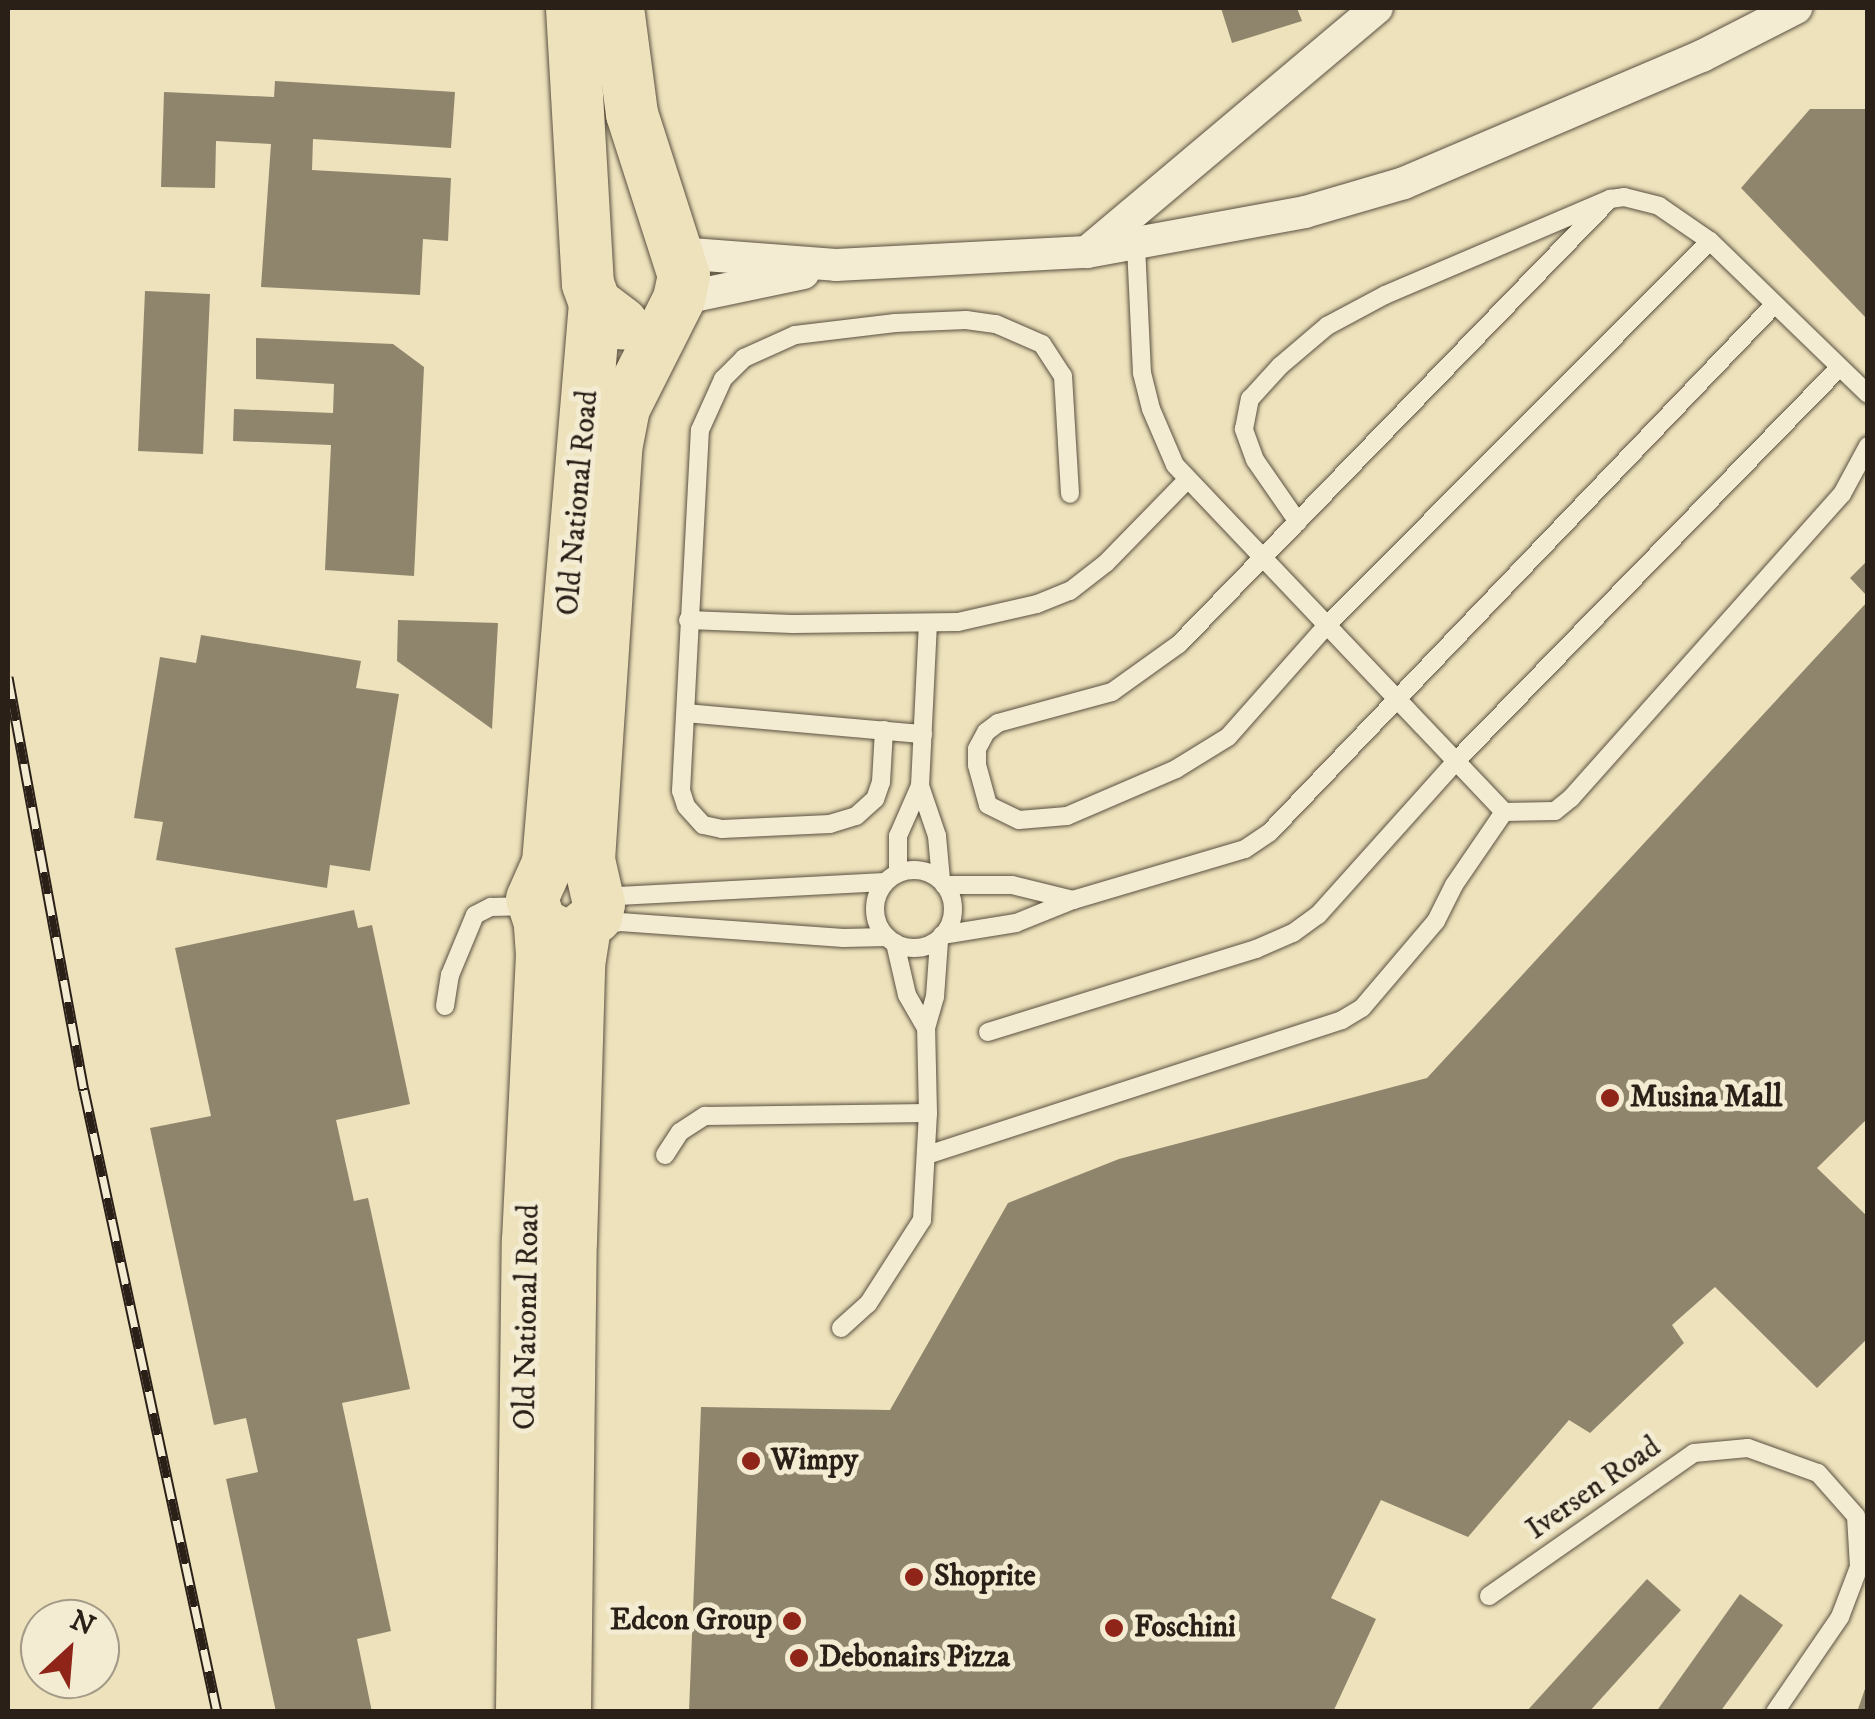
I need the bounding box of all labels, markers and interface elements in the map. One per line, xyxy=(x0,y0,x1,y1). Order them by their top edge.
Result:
street label: Old National Road xyxy=(551,389,607,617)
place label: Musina Mall xyxy=(1630,1080,1782,1116)
marker: Musina Mall xyxy=(1599,1087,1621,1109)
street label: Old National Road xyxy=(508,1204,548,1430)
street label: Iversen Road xyxy=(1520,1430,1668,1548)
place label: Wimpy xyxy=(771,1443,858,1479)
marker: Wimpy xyxy=(740,1450,762,1472)
place label: Shoprite xyxy=(934,1559,1036,1595)
marker: Shoprite xyxy=(903,1566,925,1588)
north arrow xyxy=(20,1599,120,1699)
text: N xyxy=(64,1603,100,1644)
place label: Edcon Group xyxy=(610,1603,772,1639)
marker: Edcon Group xyxy=(781,1610,803,1632)
place label: Foschini xyxy=(1134,1610,1236,1646)
marker: Foschini xyxy=(1103,1617,1125,1639)
place label: Debonairs Pizza xyxy=(819,1640,1010,1676)
marker: Debonairs Pizza xyxy=(788,1647,810,1669)

